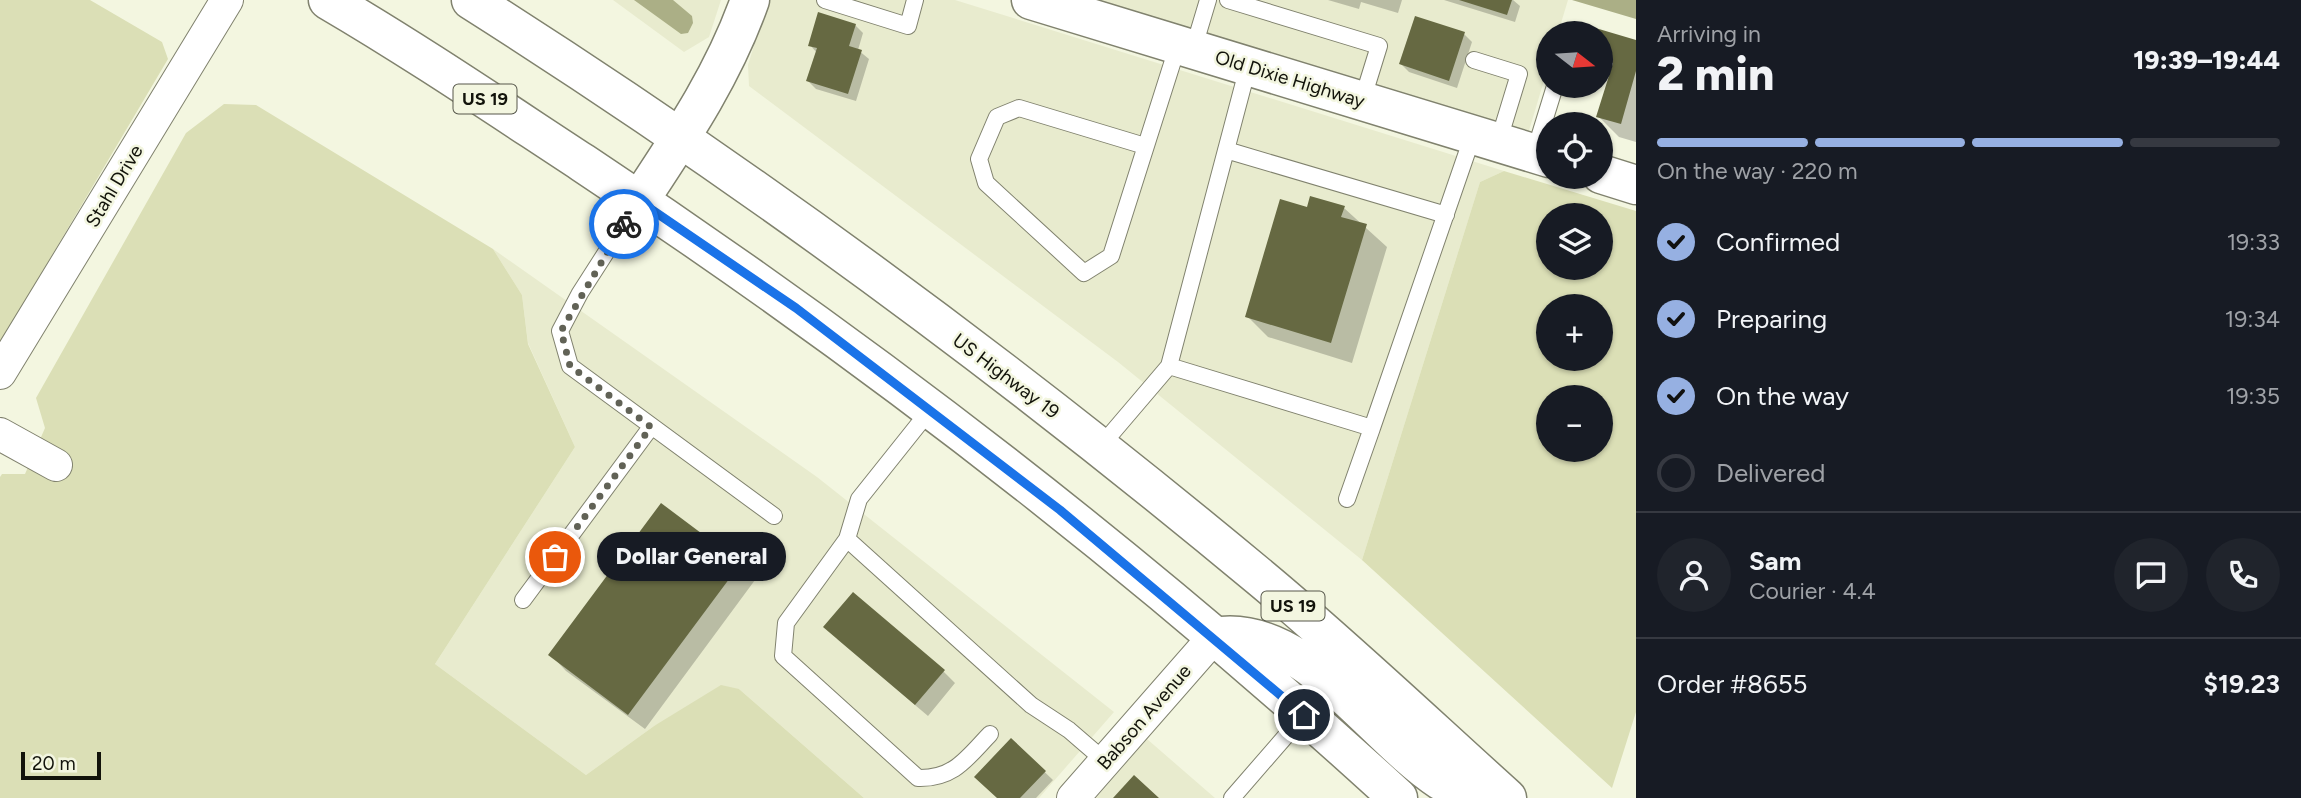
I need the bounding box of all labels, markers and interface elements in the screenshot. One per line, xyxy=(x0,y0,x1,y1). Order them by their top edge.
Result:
text: Arriving in xyxy=(1657,20,1761,48)
north arrow xyxy=(1536,21,1614,98)
map controls xyxy=(1536,21,1613,462)
text: 19:39–19:44 xyxy=(2133,44,2280,76)
street label: Old Dixie Highway xyxy=(1212,45,1368,113)
text: 2 min xyxy=(1657,46,1774,102)
road number: US 19 xyxy=(454,84,516,114)
button: locate xyxy=(1536,112,1613,189)
street label: Stahl Drive xyxy=(80,141,148,231)
text: On the way · 220 m xyxy=(1657,157,1857,185)
courier xyxy=(589,189,659,259)
button: layers xyxy=(1536,203,1613,280)
icon: bike xyxy=(605,205,643,243)
icon: check xyxy=(1657,223,1695,261)
text: Confirmed xyxy=(1716,226,1840,258)
text: 19:33 xyxy=(2227,228,2280,256)
button: + xyxy=(1536,294,1613,371)
icon: check xyxy=(1657,300,1695,338)
text: Preparing xyxy=(1716,303,1827,335)
text: 19:34 xyxy=(2225,305,2280,333)
street label: US Highway 19 xyxy=(948,328,1064,424)
icon: check xyxy=(1657,377,1695,415)
text: On the way xyxy=(1716,380,1849,412)
text: 19:35 xyxy=(2226,382,2280,410)
button: − xyxy=(1536,385,1613,462)
text: Delivered xyxy=(1716,457,1825,489)
pin xyxy=(525,527,585,587)
callout: Dollar General xyxy=(597,532,786,582)
icon: bag xyxy=(536,538,574,576)
button: person xyxy=(1657,538,1731,612)
button: chat xyxy=(2114,538,2188,612)
button: phone xyxy=(2206,538,2280,612)
text: Dollar General xyxy=(616,542,767,570)
text: Sam xyxy=(1749,545,1801,577)
text: Courier · 4.4 xyxy=(1749,577,1876,605)
road number: US 19 xyxy=(1262,592,1324,620)
street label: Babson Avenue xyxy=(1092,660,1196,774)
text: Order #8655 xyxy=(1657,668,1808,700)
text: $19.23 xyxy=(2204,668,2280,700)
pin xyxy=(1274,685,1334,745)
icon: home xyxy=(1285,696,1323,734)
scale bar xyxy=(21,749,102,781)
text: 20 m xyxy=(32,752,76,775)

